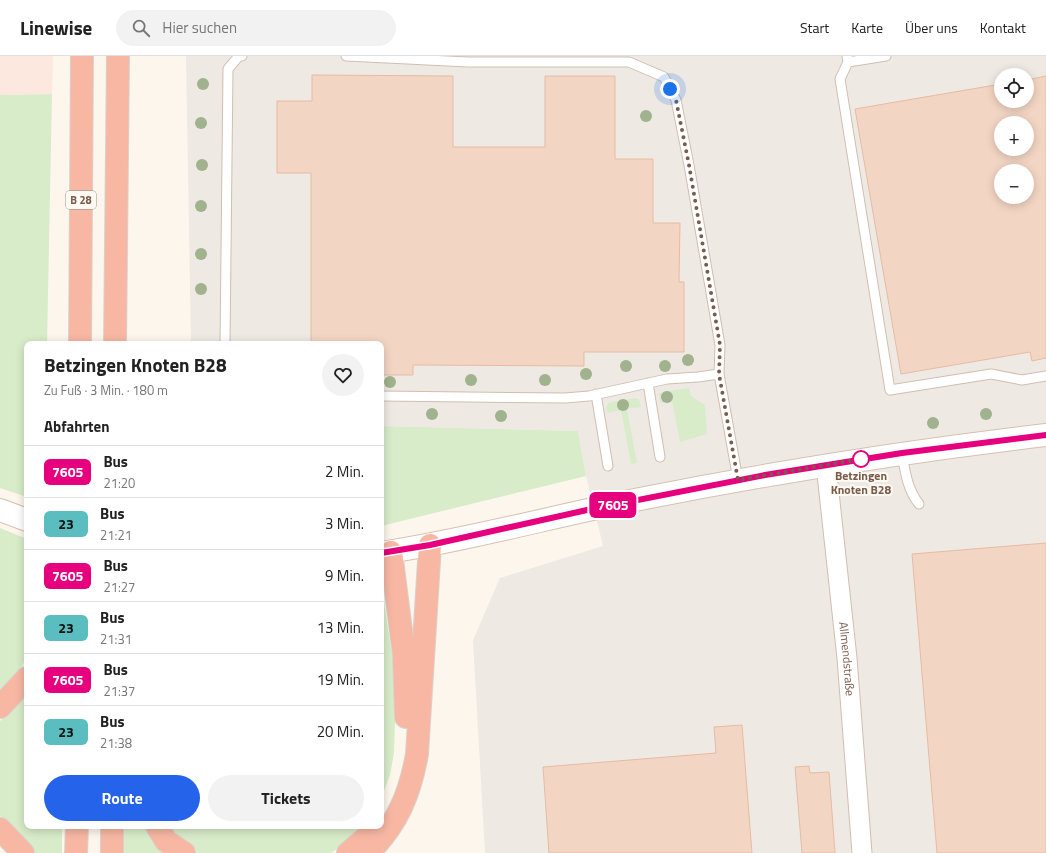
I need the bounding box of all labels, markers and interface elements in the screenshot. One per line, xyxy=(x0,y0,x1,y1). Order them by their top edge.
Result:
search box xyxy=(116,10,396,46)
text: Linewise xyxy=(20,13,92,42)
text: Hier suchen xyxy=(162,16,237,39)
icon: search xyxy=(130,17,152,39)
text: Start xyxy=(800,17,829,38)
text: Karte xyxy=(851,17,883,38)
text: Über uns xyxy=(905,17,958,38)
text: Kontakt xyxy=(980,17,1026,38)
map controls xyxy=(994,68,1034,204)
button: locate xyxy=(994,68,1034,108)
your location xyxy=(660,79,680,99)
button: + xyxy=(994,116,1034,156)
button: − xyxy=(994,164,1034,204)
road number: B 28 xyxy=(66,191,96,209)
text: Betzingen Knoten B28 xyxy=(44,350,227,379)
button: heart xyxy=(322,354,364,396)
text: Zu Fuß · 3 Min. · 180 m xyxy=(44,380,168,400)
text: Abfahrten xyxy=(44,415,110,438)
text: Bus xyxy=(103,450,128,473)
marker: Betzingen Knoten B28 xyxy=(852,450,870,468)
text: 2 Min. xyxy=(325,460,364,483)
text: 7605 xyxy=(52,461,83,482)
place label: Betzingen Knoten B28 xyxy=(831,466,892,499)
text: 21:20 xyxy=(103,473,135,493)
line badge: 7605 xyxy=(585,492,641,518)
text: 7605 xyxy=(597,494,629,515)
text: Bus xyxy=(100,502,125,525)
text: 3 Min. xyxy=(325,512,364,535)
text: 23 xyxy=(58,513,74,534)
text: 21:21 xyxy=(100,525,132,545)
text: Bus xyxy=(103,554,128,577)
text: 9 Min. xyxy=(325,564,364,587)
text: 7605 xyxy=(52,565,83,586)
text: 21:27 xyxy=(103,577,135,597)
text: Bus xyxy=(100,606,125,629)
text: 13 Min. xyxy=(317,616,364,639)
text: 23 xyxy=(58,617,74,638)
street label: Allmendstraße xyxy=(834,621,860,697)
text: 21:31 xyxy=(100,629,132,649)
text: Bus xyxy=(103,658,128,681)
text: 19 Min. xyxy=(317,668,364,691)
text: 7605 xyxy=(52,669,83,690)
text: 21:37 xyxy=(103,681,135,701)
text: Bus xyxy=(100,710,125,733)
text: 20 Min. xyxy=(317,720,364,743)
text: 23 xyxy=(58,721,74,742)
text: 21:38 xyxy=(100,733,132,753)
button: Route xyxy=(44,775,200,821)
button: Tickets xyxy=(208,775,364,821)

